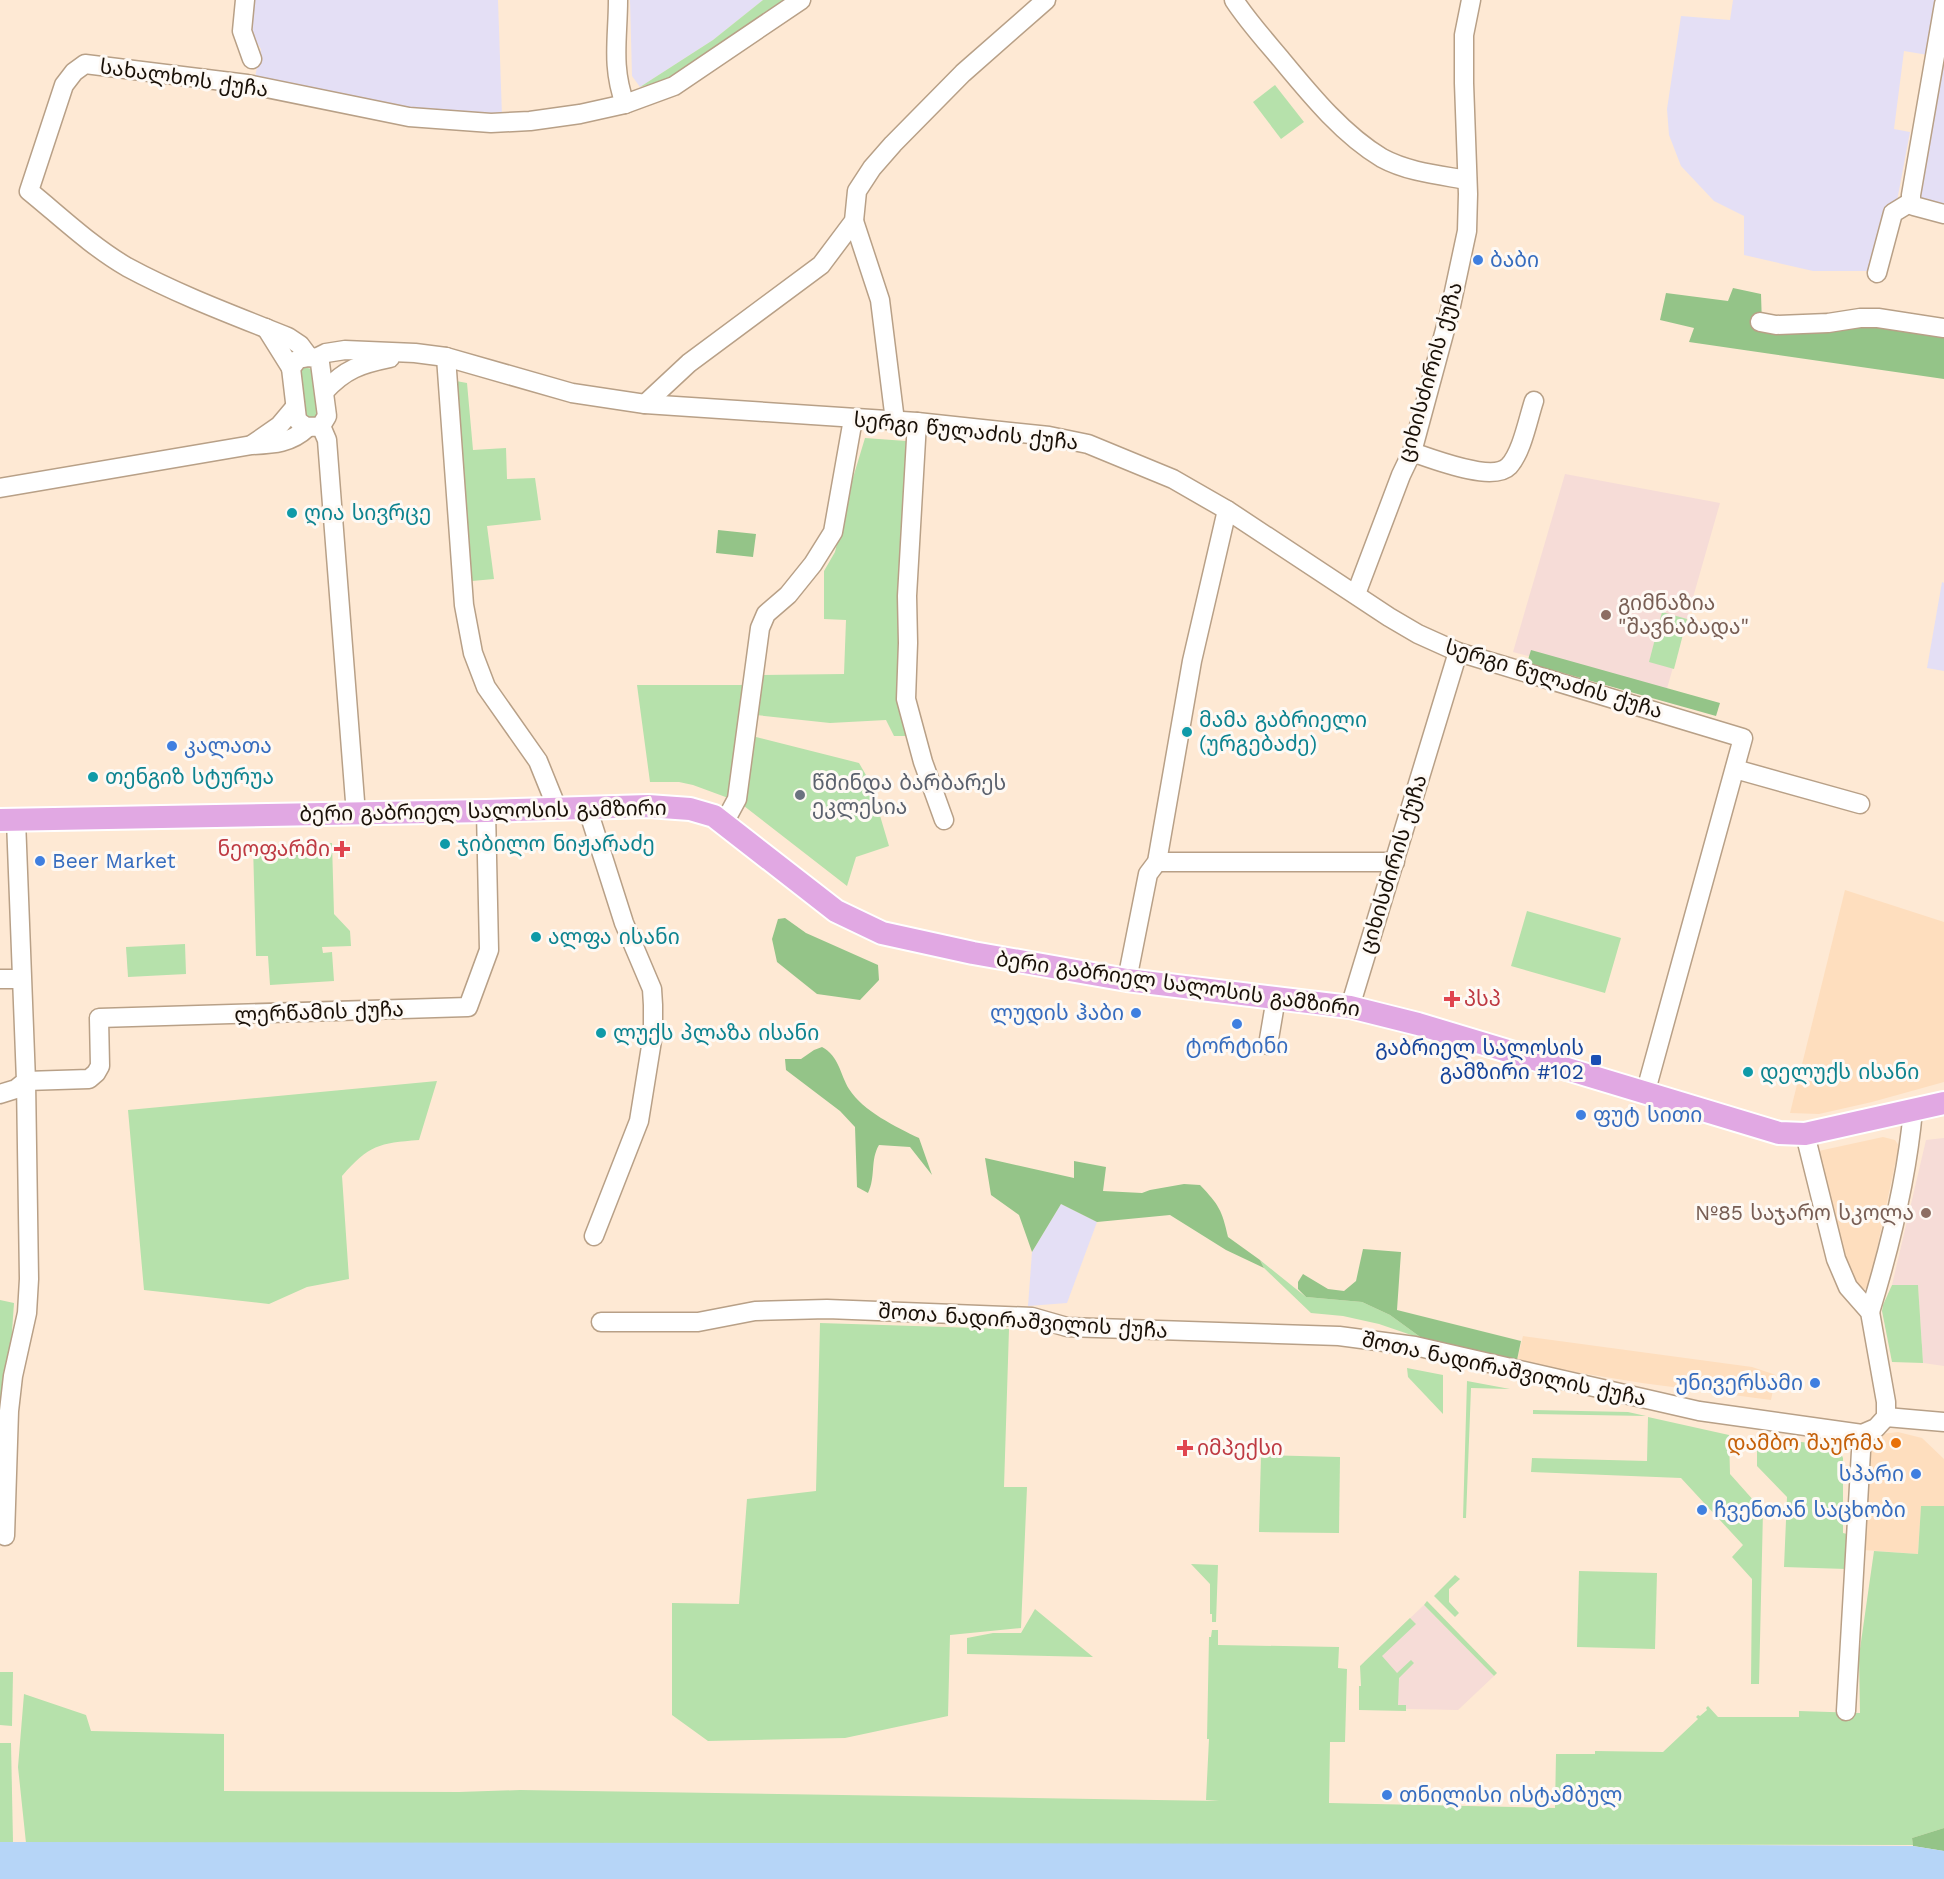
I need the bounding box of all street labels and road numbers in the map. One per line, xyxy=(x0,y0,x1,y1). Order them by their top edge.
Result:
street label: სახალხოს ქუჩა xyxy=(98,53,270,103)
street label: ციხისძირის ქუჩა xyxy=(1392,279,1467,465)
street label: სერგი წულაძის ქუჩა xyxy=(852,406,1080,456)
street label: სერგი წულაძის ქუჩა xyxy=(1442,634,1666,724)
street label: ციხისძირის ქუჩა xyxy=(1353,771,1432,956)
street label: ბერი გაბრიელ სალოსის გამზირი xyxy=(299,795,667,827)
street label: ბერი გაბრიელ სალოსის გამზირი xyxy=(994,946,1362,1022)
street label: ლერწამის ქუჩა xyxy=(234,996,404,1028)
street label: შოთა ნადირაშვილის ქუჩა xyxy=(877,1298,1169,1344)
street label: შოთა ნადირაშვილის ქუჩა xyxy=(1359,1326,1649,1412)

